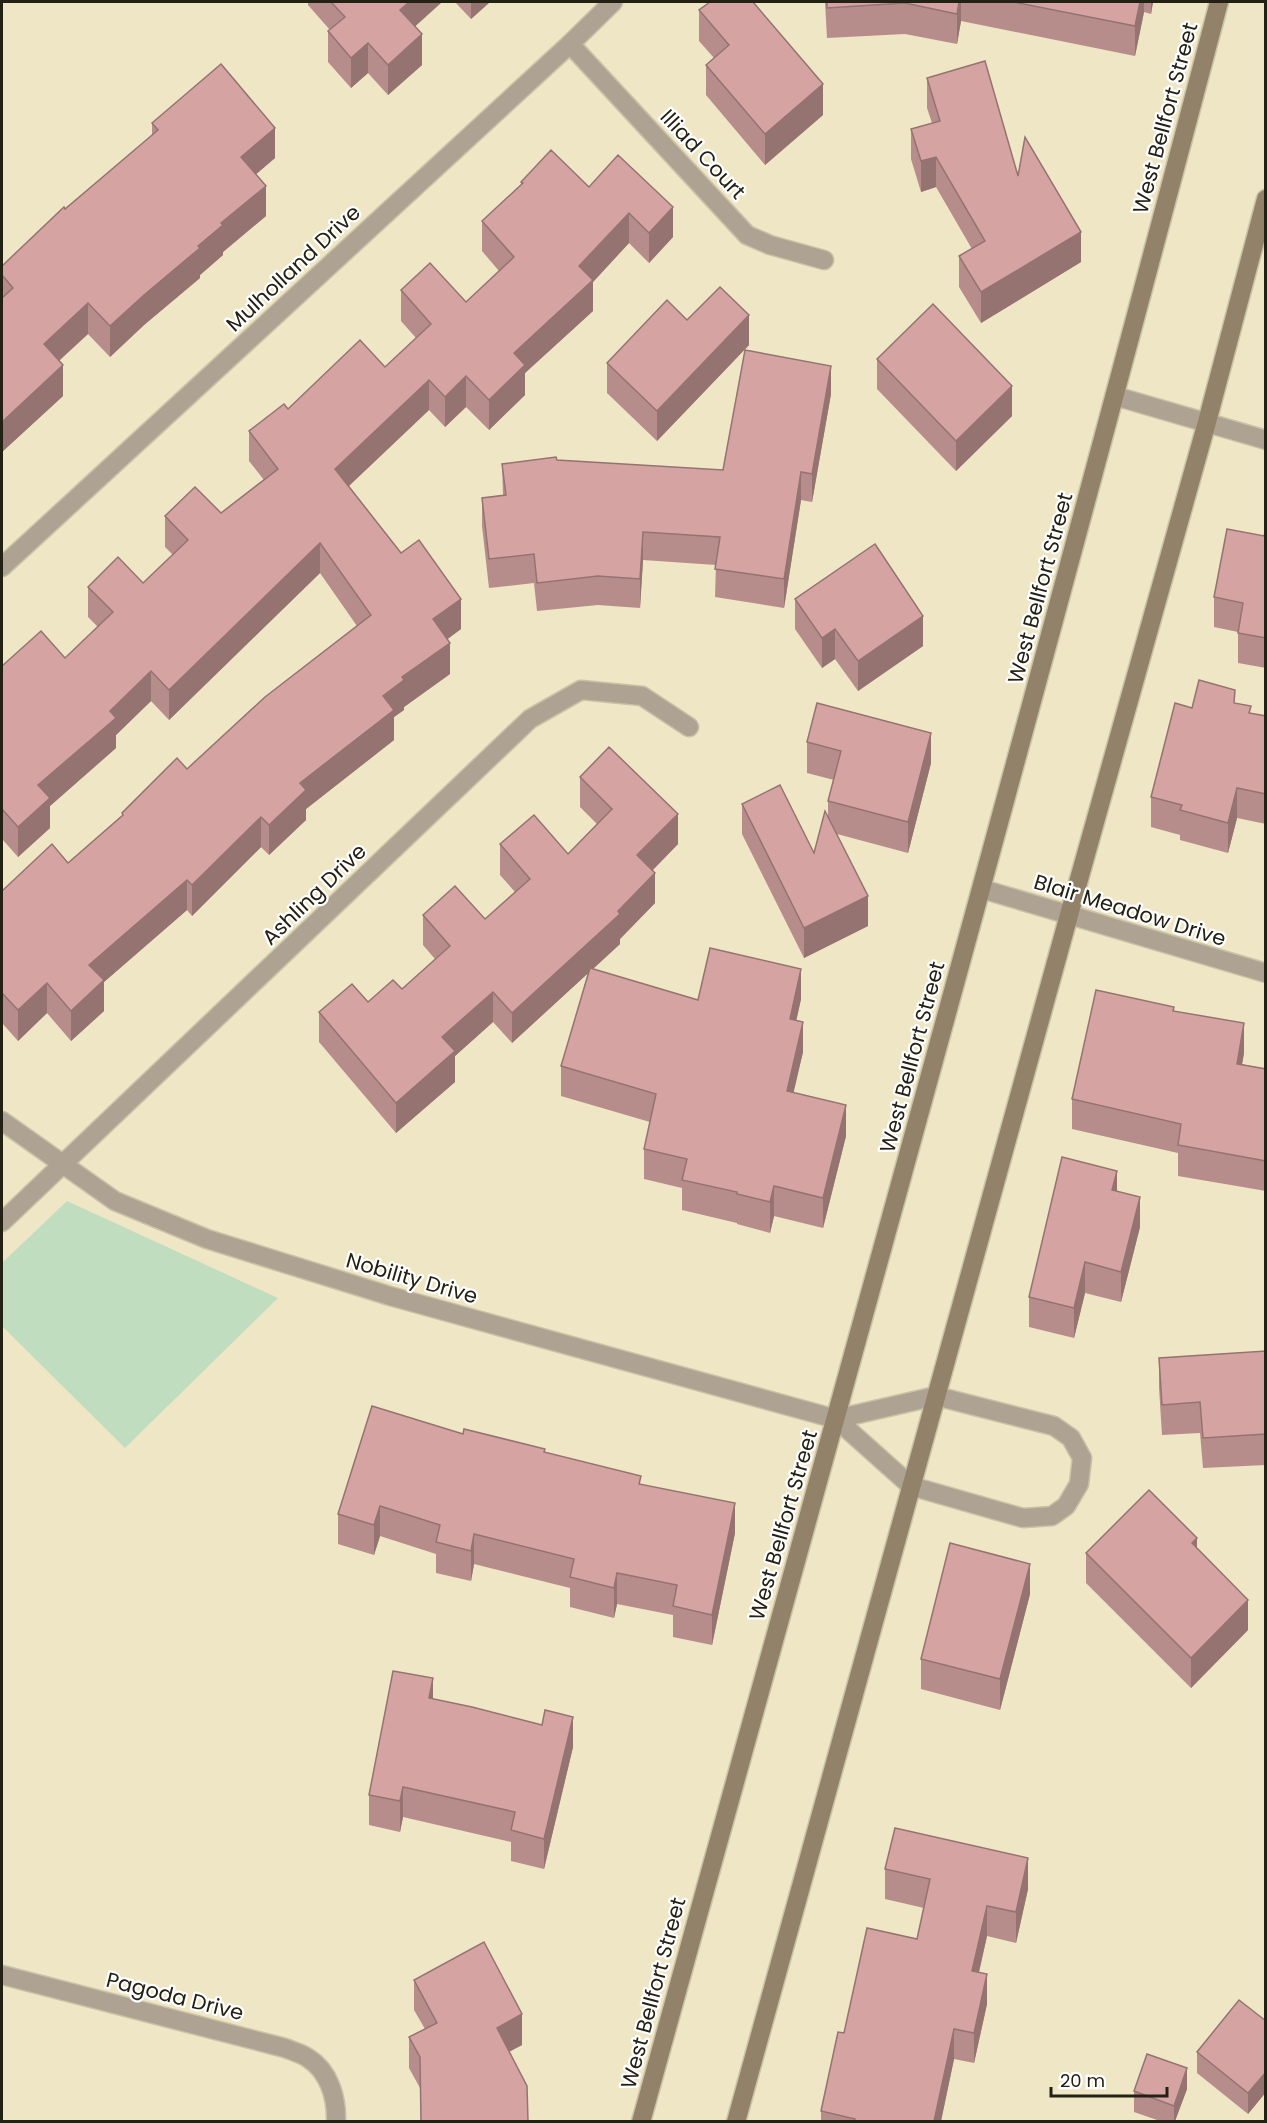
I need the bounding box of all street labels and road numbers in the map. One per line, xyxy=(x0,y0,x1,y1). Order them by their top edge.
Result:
street label: West Bellfort Street xyxy=(1126,19,1204,217)
street label: Illiad Court xyxy=(654,103,752,205)
street label: Mulholland Drive xyxy=(219,198,367,338)
street label: West Bellfort Street xyxy=(1001,489,1079,687)
street label: Ashling Drive xyxy=(255,837,373,951)
street label: Blair Meadow Drive xyxy=(1030,867,1230,953)
street label: West Bellfort Street xyxy=(873,958,951,1156)
street label: Nobility Drive xyxy=(343,1245,481,1311)
street label: West Bellfort Street xyxy=(742,1426,824,1624)
street label: West Bellfort Street xyxy=(614,1894,692,2092)
street label: Pagoda Drive xyxy=(103,1965,247,2027)

